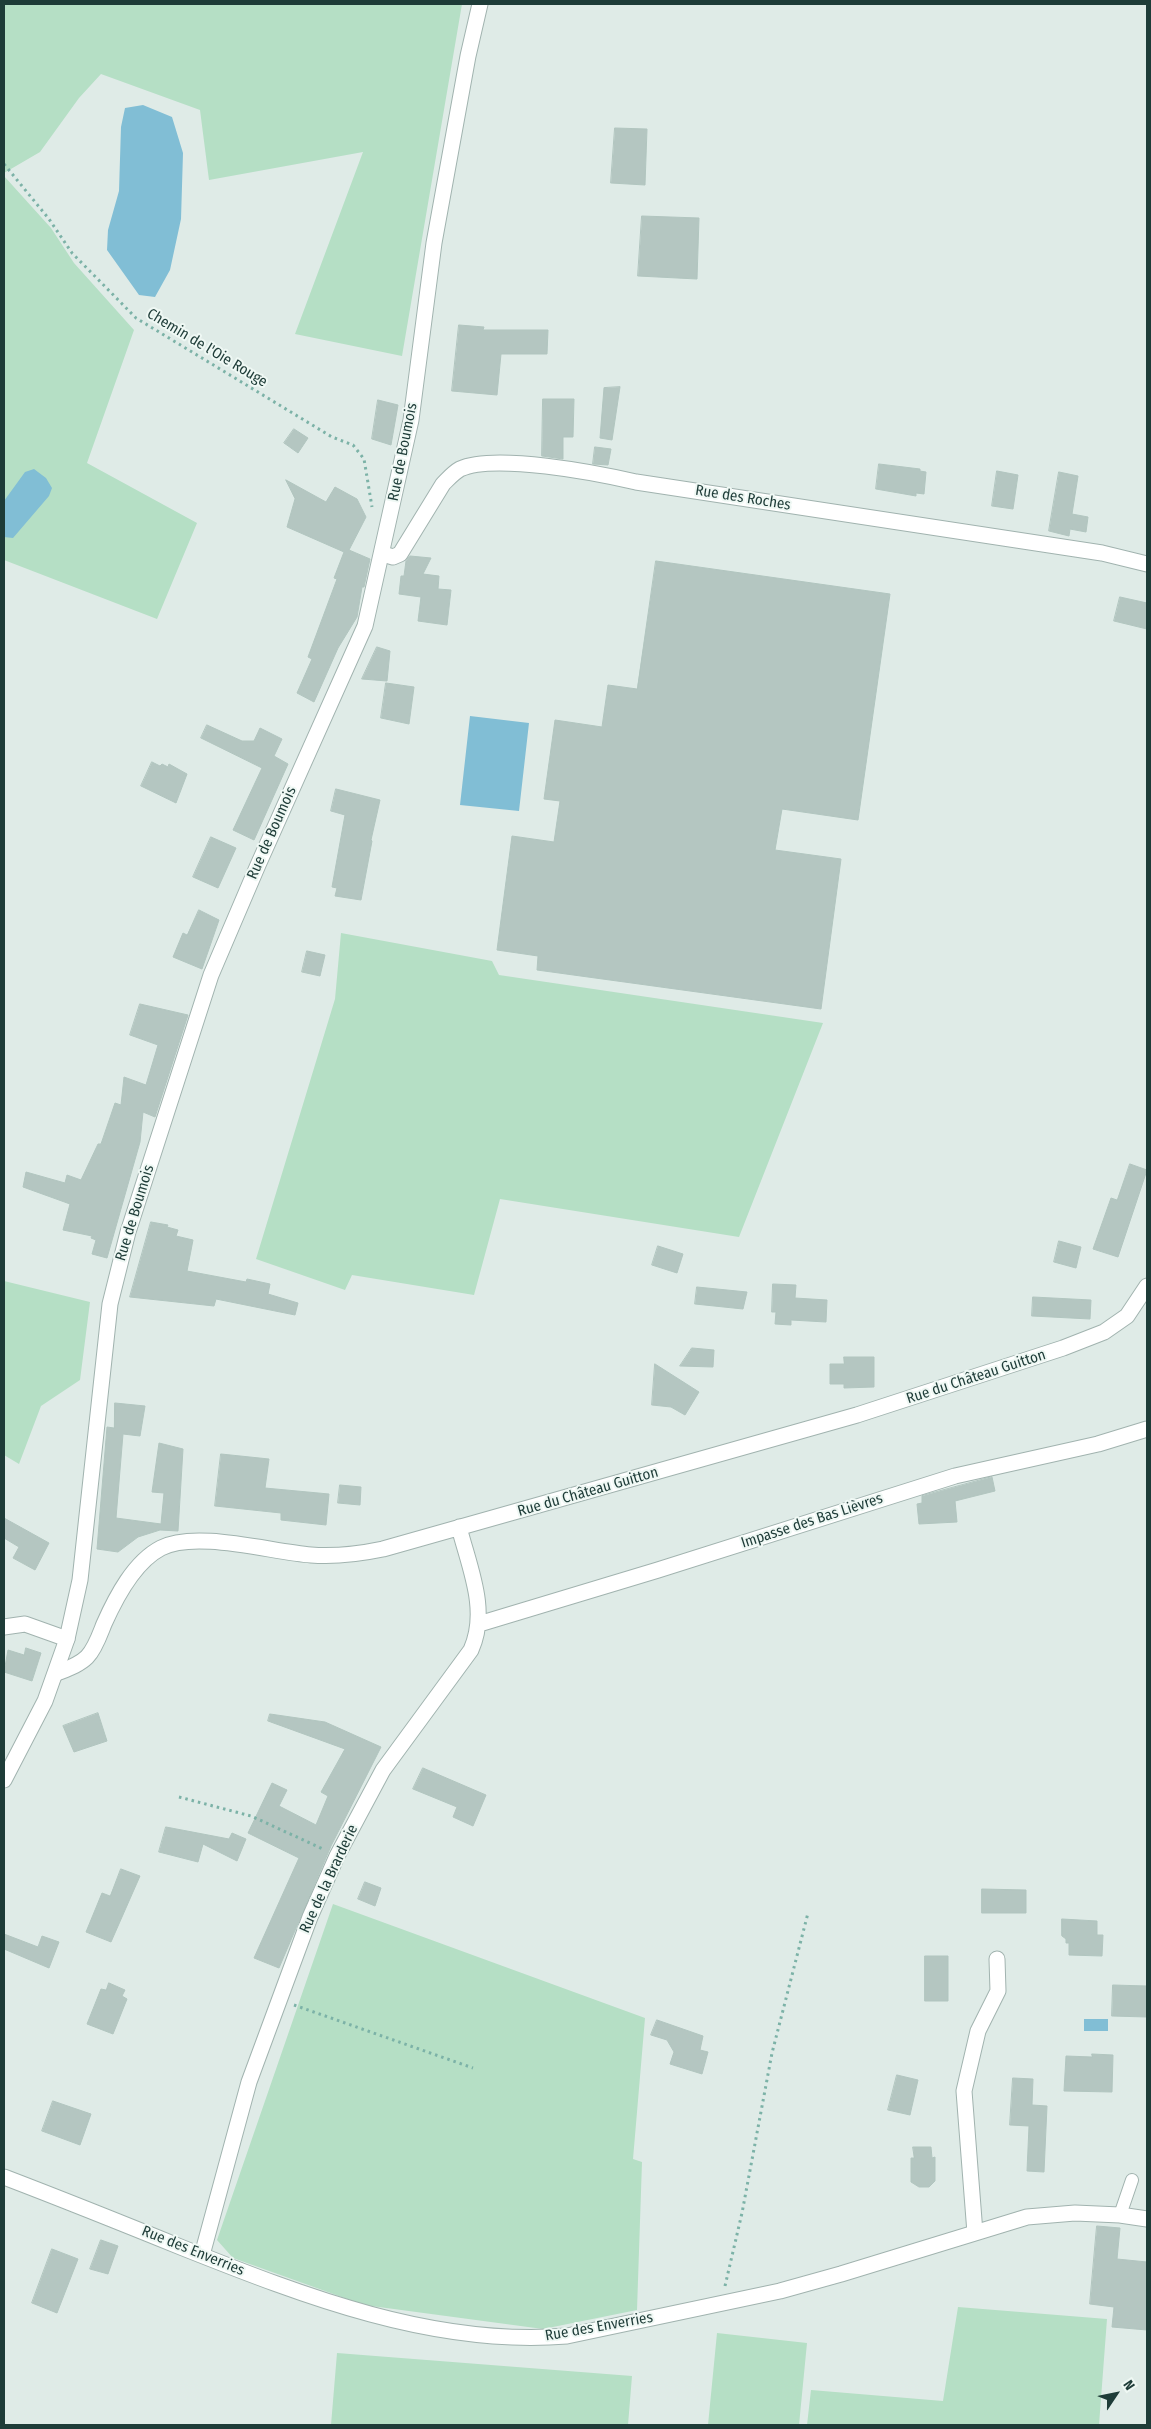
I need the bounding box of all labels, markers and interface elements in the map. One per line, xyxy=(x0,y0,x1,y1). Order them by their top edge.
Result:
street label: Chemin de l'Oie Rouge xyxy=(144,305,270,391)
street label: Rue de Boumois xyxy=(385,401,421,503)
street label: Rue des Roches xyxy=(694,482,792,514)
street label: Rue de Boumois xyxy=(244,784,300,882)
street label: Rue de Boumois xyxy=(112,1163,158,1263)
street label: Rue du Château Guitton xyxy=(904,1346,1048,1408)
street label: Rue du Château Guitton xyxy=(516,1463,660,1521)
street label: Impasse des Bas Lièvres xyxy=(739,1490,885,1552)
street label: Rue de la Brarderie xyxy=(296,1822,362,1936)
street label: Rue des Enverries xyxy=(139,2222,247,2280)
street label: Rue des Enverries xyxy=(544,2309,654,2345)
north arrow xyxy=(1091,2369,1141,2419)
text: N xyxy=(1119,2377,1138,2394)

